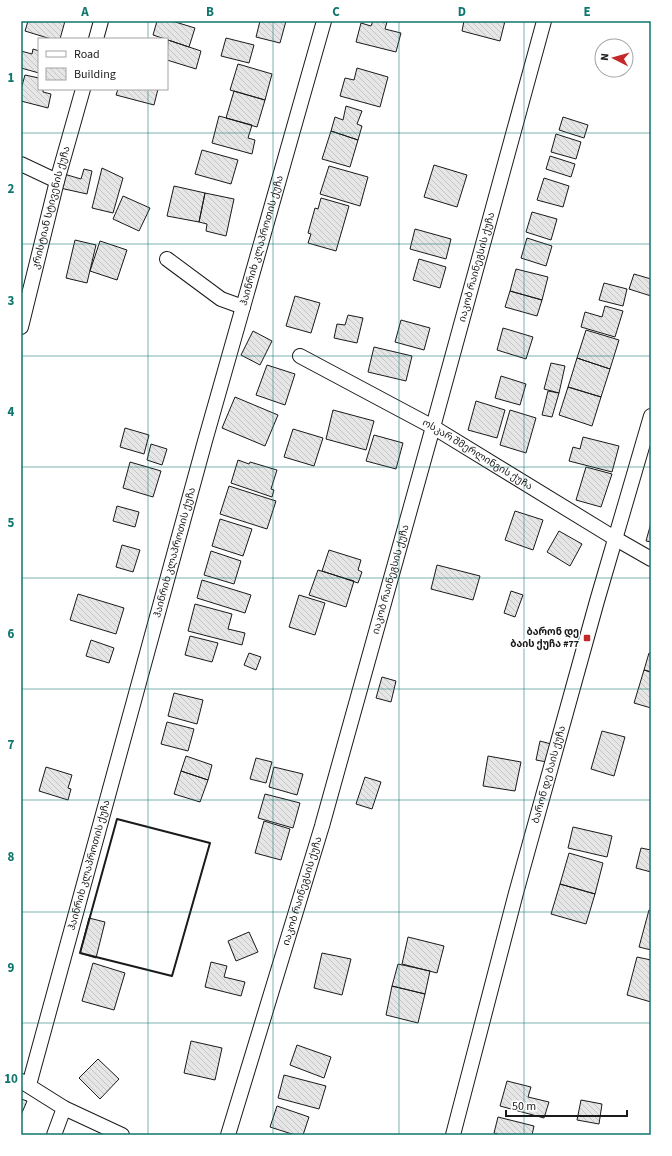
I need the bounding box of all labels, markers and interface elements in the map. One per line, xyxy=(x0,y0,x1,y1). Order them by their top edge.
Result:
text: A xyxy=(80,3,89,21)
text: B xyxy=(206,3,214,21)
text: C xyxy=(332,3,340,21)
text: D xyxy=(458,3,466,21)
text: E xyxy=(583,3,591,21)
legend xyxy=(38,38,168,90)
north arrow xyxy=(594,38,634,78)
text: Road xyxy=(74,46,100,63)
text: N xyxy=(597,53,612,61)
text: Building xyxy=(74,66,116,83)
text: 1 xyxy=(8,69,15,87)
street label: კრისტიან სტივენის ქუჩა xyxy=(28,144,74,271)
street label: ჰაინრიხ კლაპროთის ქუჩა xyxy=(237,174,287,307)
text: 2 xyxy=(8,180,15,198)
street label: იაკობ რაინეგსის ქუჩა xyxy=(455,211,498,323)
text: 3 xyxy=(8,292,15,310)
text: 4 xyxy=(8,403,15,421)
street label: ოსკარ შმერლინგის ქუჩა xyxy=(420,416,535,493)
street label: ჰაინრიხ კლაპროთის ქუჩა xyxy=(150,486,199,619)
text: 5 xyxy=(8,514,15,532)
street label: იაკობ რაინეგსის ქუჩა xyxy=(369,523,413,636)
text: 6 xyxy=(8,625,15,643)
place label: ბარონ დე ბაის ქუჩა #77 xyxy=(510,625,579,651)
marker: ბარონ დე ბაის ქუჩა #77 xyxy=(582,633,592,643)
street label: ბარონ დე ბაის ქუჩა xyxy=(529,724,569,825)
text: 7 xyxy=(8,736,15,754)
street label: ჰაინრიხ კლაპროთის ქუჩა xyxy=(65,798,114,932)
street label: იაკობ რაინეგსის ქუჩა xyxy=(279,835,325,947)
text: 8 xyxy=(8,848,15,866)
text: 9 xyxy=(8,959,15,977)
text: 10 xyxy=(4,1070,18,1088)
scale bar xyxy=(506,1092,627,1118)
text: 50 m xyxy=(512,1098,536,1115)

